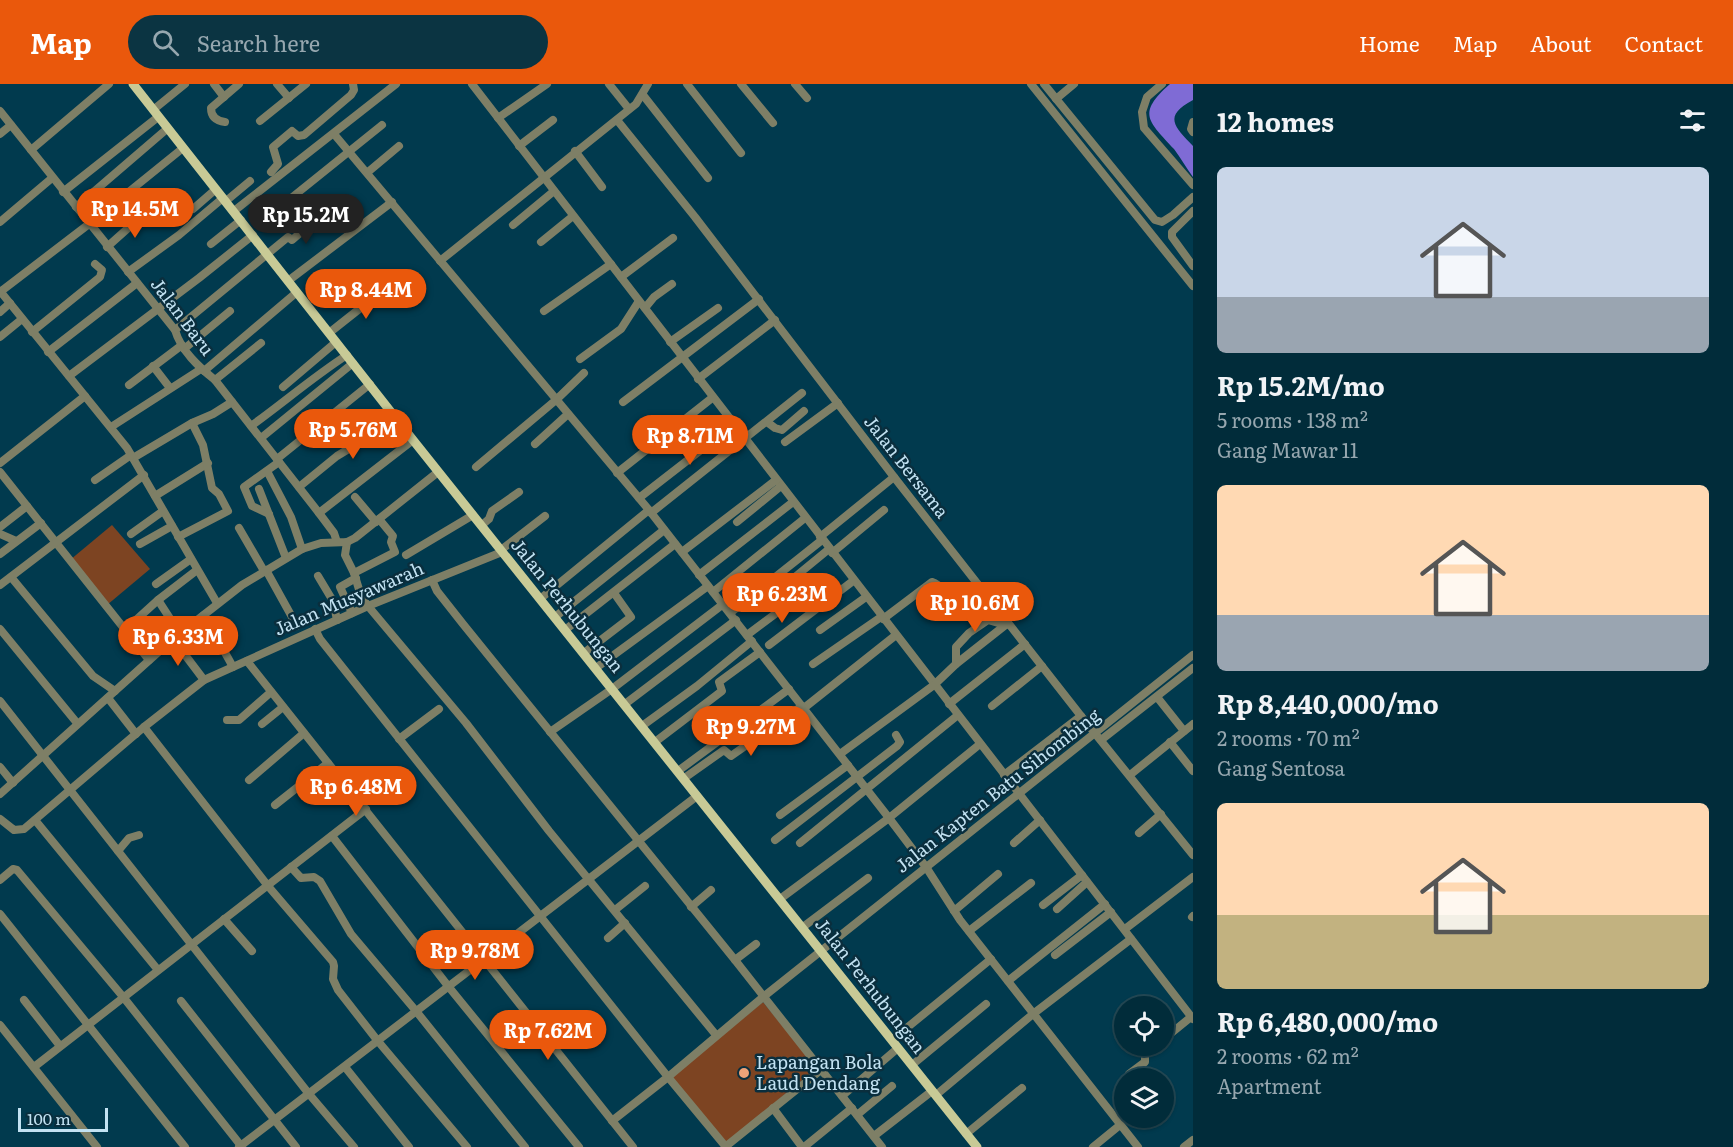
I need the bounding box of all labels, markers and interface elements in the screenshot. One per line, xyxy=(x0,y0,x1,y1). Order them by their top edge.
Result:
search box xyxy=(128,15,548,69)
text: Map xyxy=(30,21,92,63)
icon: search xyxy=(149,26,182,59)
text: Search here xyxy=(197,26,320,59)
text: Home xyxy=(1359,27,1420,58)
text: Map xyxy=(1453,27,1497,58)
text: About xyxy=(1530,27,1592,58)
text: Contact xyxy=(1625,27,1703,58)
text: 12 homes xyxy=(1217,101,1334,140)
icon: filters xyxy=(1676,104,1709,137)
pin: Rp 14.5M xyxy=(73,188,197,239)
text: Rp 14.5M xyxy=(91,192,179,222)
pin: Rp 15.2M xyxy=(244,194,368,245)
text: Rp 15.2M xyxy=(262,198,350,228)
icon: home xyxy=(1409,206,1517,314)
pin: Rp 8.44M xyxy=(304,269,428,320)
street label: Jalan Baru xyxy=(145,271,221,361)
text: Rp 8.44M xyxy=(319,273,413,303)
text: Rp 15.2M/mo xyxy=(1217,365,1385,404)
text: 5 rooms · 138 m² xyxy=(1217,404,1368,434)
pin: Rp 5.76M xyxy=(291,409,415,460)
street label: Jalan Bersama xyxy=(858,409,956,524)
text: Rp 5.76M xyxy=(308,413,398,443)
pin: Rp 8.71M xyxy=(628,415,752,466)
text: Rp 8.71M xyxy=(646,419,734,449)
text: Gang Mawar 11 xyxy=(1217,434,1358,464)
icon: home xyxy=(1409,524,1517,632)
street label: Jalan Perhubungan xyxy=(505,532,631,678)
street label: Jalan Musyawarah xyxy=(269,554,428,641)
pin: Rp 6.23M xyxy=(720,573,844,624)
text: Rp 6.23M xyxy=(736,577,828,607)
pin: Rp 10.6M xyxy=(913,582,1037,633)
text: Rp 10.6M xyxy=(930,586,1020,616)
pin: Rp 6.33M xyxy=(116,616,240,667)
text: Rp 6.33M xyxy=(132,620,224,650)
text: Rp 8,440,000/mo xyxy=(1217,683,1439,722)
street label: Jalan Kapten Batu Sihombing xyxy=(889,701,1106,878)
pin: Rp 9.27M xyxy=(689,706,813,757)
text: Rp 9.27M xyxy=(706,710,796,740)
text: 2 rooms · 70 m² xyxy=(1217,722,1360,752)
text: Gang Sentosa xyxy=(1217,752,1345,782)
pin: Rp 6.48M xyxy=(294,766,418,817)
text: Rp 6.48M xyxy=(310,770,403,800)
icon: home xyxy=(1409,842,1517,950)
street label: Jalan Perhubungan xyxy=(809,911,933,1059)
pin: Rp 9.78M xyxy=(413,930,537,981)
text: Rp 9.78M xyxy=(430,934,520,964)
map controls xyxy=(1114,996,1174,1128)
button: locate xyxy=(1114,996,1174,1056)
text: Rp 6,480,000/mo xyxy=(1217,1001,1438,1040)
pin: Rp 7.62M xyxy=(486,1010,610,1061)
text: Rp 7.62M xyxy=(503,1014,593,1044)
text: 2 rooms · 62 m² xyxy=(1217,1040,1359,1070)
place label: Lapangan Bola Laud Dendang xyxy=(756,1048,883,1096)
marker: Lapangan Bola Laud Dendang xyxy=(737,1066,751,1080)
button: layers xyxy=(1114,1068,1174,1128)
text: Apartment xyxy=(1217,1070,1322,1100)
scale bar xyxy=(18,1105,108,1132)
text: 100 m xyxy=(27,1106,71,1130)

